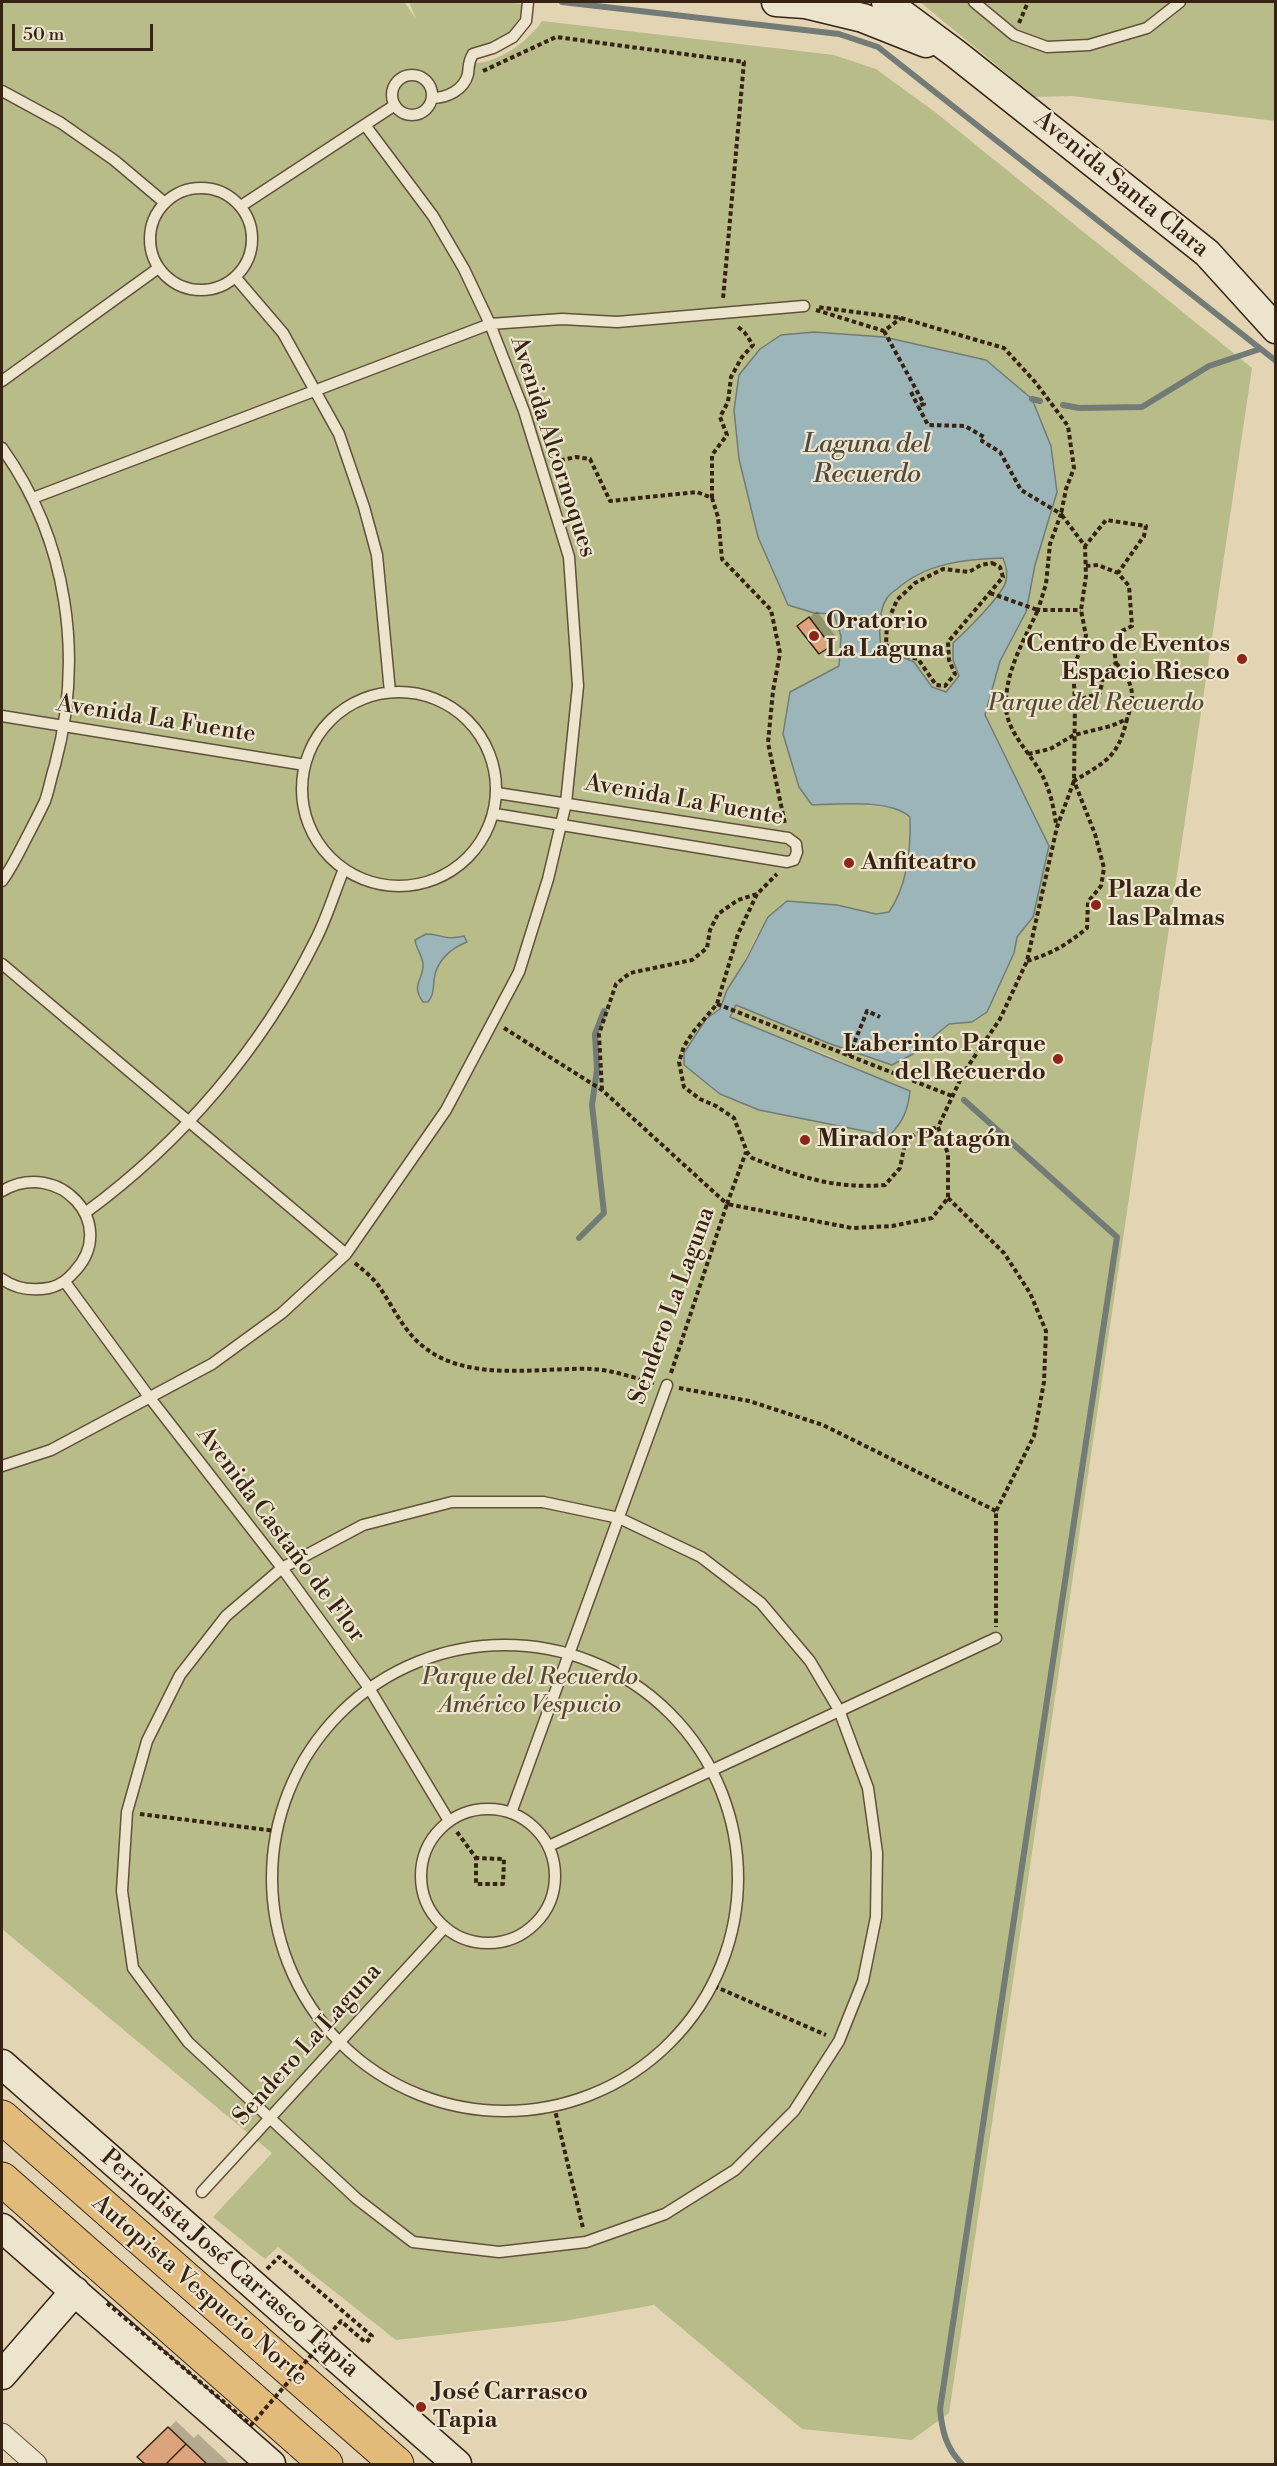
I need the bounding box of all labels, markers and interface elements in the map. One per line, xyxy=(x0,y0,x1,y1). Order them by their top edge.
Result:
scale bar xyxy=(15,12,156,50)
text: 50 m xyxy=(23,23,64,46)
street label: Avenida Santa Clara xyxy=(1028,106,1214,264)
street label: Avenida Alcornoques xyxy=(503,333,601,561)
water label: Laguna del Recuerdo xyxy=(803,430,931,491)
place label: Oratorio La Laguna xyxy=(826,608,944,664)
marker: Oratorio La Laguna xyxy=(807,629,821,643)
place label: Centro de Eventos Espacio Riesco xyxy=(1026,631,1230,687)
marker: Centro de Eventos Espacio Riesco xyxy=(1235,652,1249,666)
street label: Avenida La Fuente xyxy=(54,690,258,750)
park label: Parque del Recuerdo xyxy=(988,690,1204,718)
street label: Avenida La Fuente xyxy=(583,769,785,833)
place label: Anfiteatro xyxy=(861,849,977,877)
marker: Anfiteatro xyxy=(842,856,856,870)
place label: Plaza de las Palmas xyxy=(1108,877,1225,933)
marker: Plaza de las Palmas xyxy=(1089,898,1103,912)
place label: Laberinto Parque del Recuerdo xyxy=(843,1031,1046,1087)
marker: Laberinto Parque del Recuerdo xyxy=(1051,1052,1065,1066)
place label: Mirador Patagón xyxy=(817,1126,1010,1154)
marker: Mirador Patagón xyxy=(798,1133,812,1147)
street label: Sendero La Laguna xyxy=(624,1203,722,1409)
street label: Avenida Castaño de Flor xyxy=(190,1422,370,1648)
park label: Parque del Recuerdo Américo Vespucio xyxy=(422,1664,638,1720)
street label: Sendero La Laguna xyxy=(228,1958,388,2132)
street label: Periodista José Carrasco Tapia xyxy=(94,2144,364,2384)
street label: Autopista Vespucio Norte xyxy=(85,2189,313,2393)
place label: José Carrasco Tapia xyxy=(433,2379,588,2435)
marker: José Carrasco Tapia xyxy=(414,2400,428,2414)

